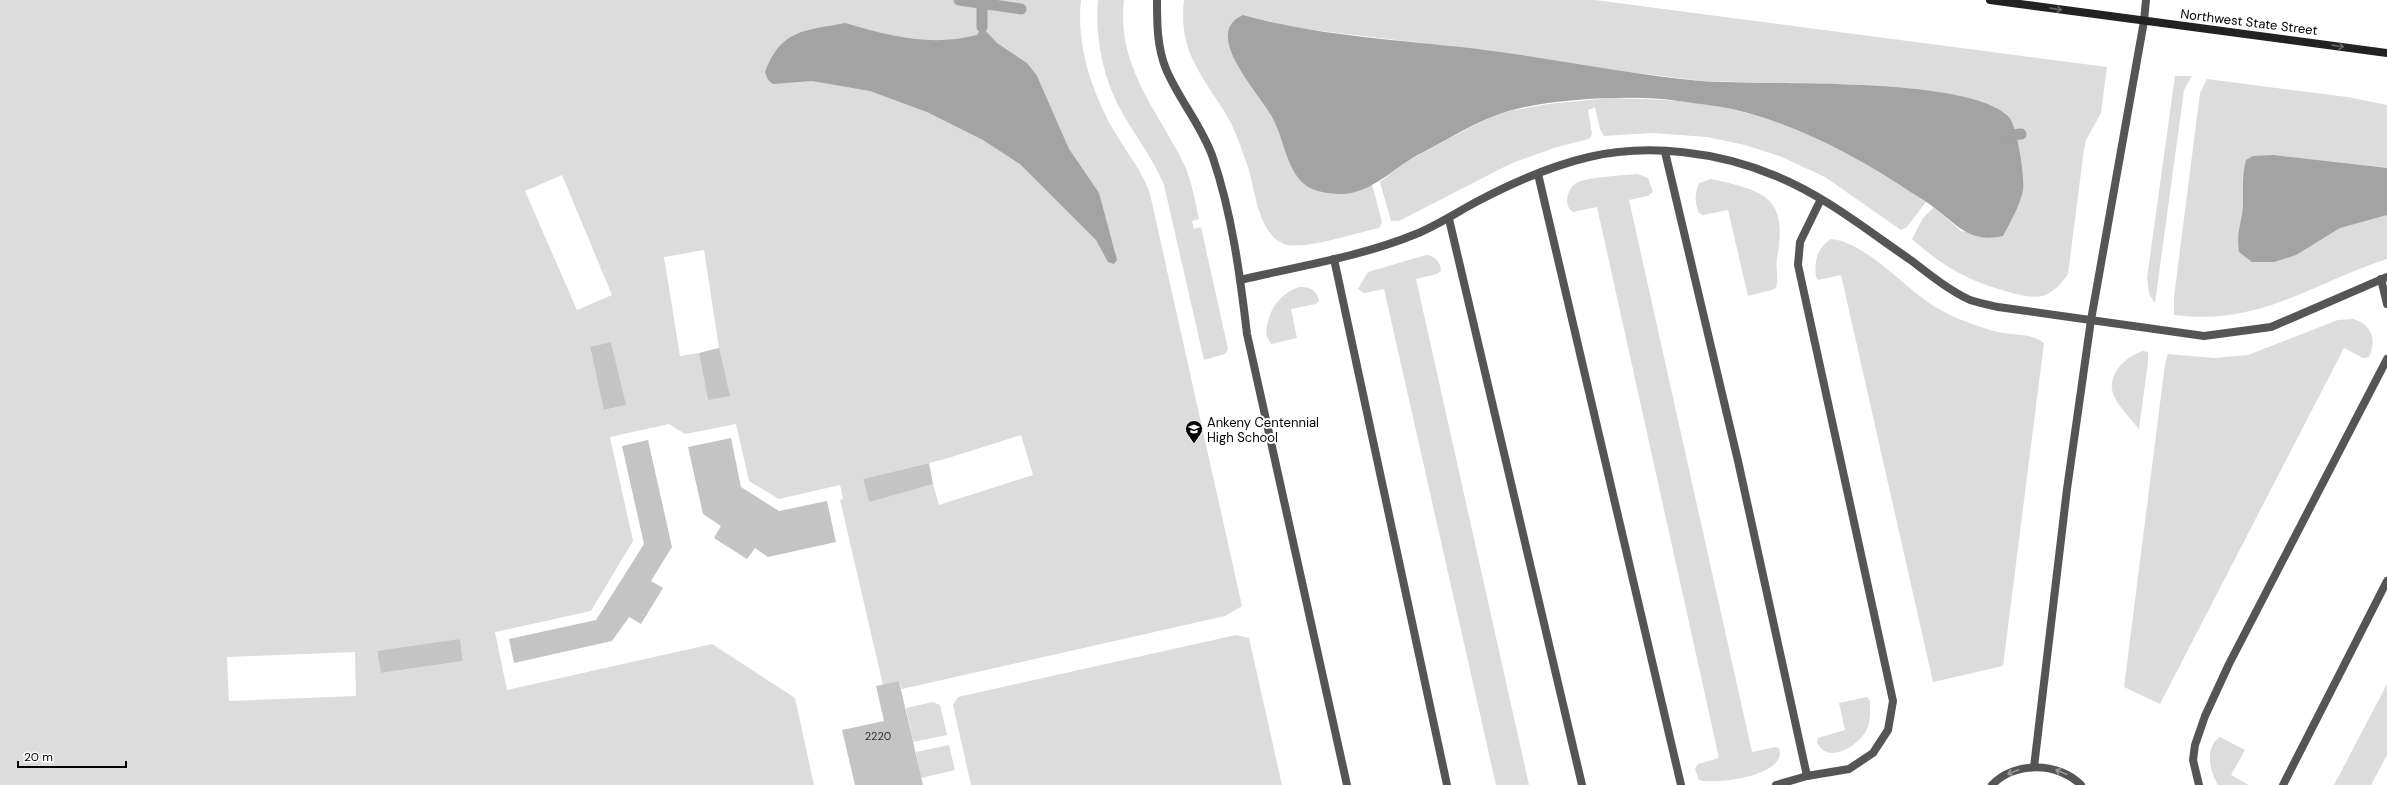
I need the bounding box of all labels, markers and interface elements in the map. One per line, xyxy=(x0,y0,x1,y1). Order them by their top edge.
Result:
one-way arrow xyxy=(2049,5,2062,13)
street label: Northwest State Street xyxy=(2179,5,2319,39)
one-way arrow xyxy=(2331,42,2344,50)
place label: Ankeny Centennial High School xyxy=(1207,414,1319,446)
school or university icon: Ankeny Centennial High School xyxy=(1184,419,1204,444)
house number: 2220 xyxy=(865,729,891,743)
scale bar xyxy=(18,743,126,769)
text: 20 m xyxy=(24,749,53,765)
one-way arrow xyxy=(2055,768,2067,776)
one-way arrow xyxy=(2007,769,2019,777)

